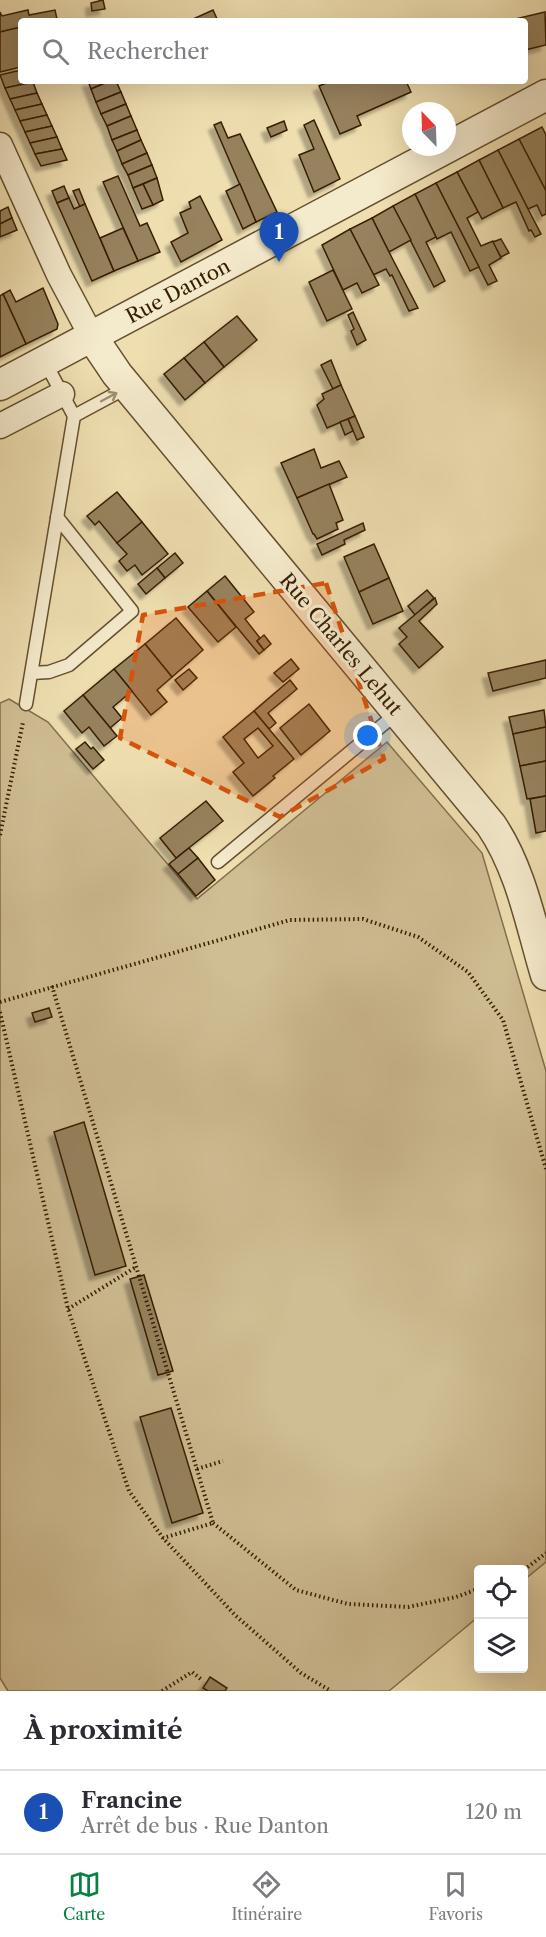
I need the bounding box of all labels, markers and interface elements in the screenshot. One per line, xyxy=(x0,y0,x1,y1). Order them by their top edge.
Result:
search box xyxy=(18,18,528,84)
icon: search xyxy=(39,35,72,68)
text: Rechercher xyxy=(87,38,209,65)
north arrow xyxy=(402,102,456,156)
pin: 1 xyxy=(260,212,298,262)
street label: Rue Danton xyxy=(122,253,235,328)
one-way arrow xyxy=(100,391,117,403)
street label: Rue Charles Lehut xyxy=(275,568,407,720)
your location xyxy=(353,721,382,750)
map controls xyxy=(474,1565,528,1673)
button: locate xyxy=(474,1565,528,1619)
button: layers xyxy=(474,1619,528,1673)
text: À proximité xyxy=(24,1714,183,1746)
text: Francine xyxy=(81,1787,182,1814)
text: 1 xyxy=(39,1800,48,1824)
text: 120 m xyxy=(465,1800,522,1824)
text: Arrêt de bus · Rue Danton xyxy=(81,1814,329,1838)
tab: Carte xyxy=(63,1868,105,1924)
tab: Itinéraire xyxy=(231,1868,302,1924)
tab: Favoris xyxy=(428,1868,483,1924)

